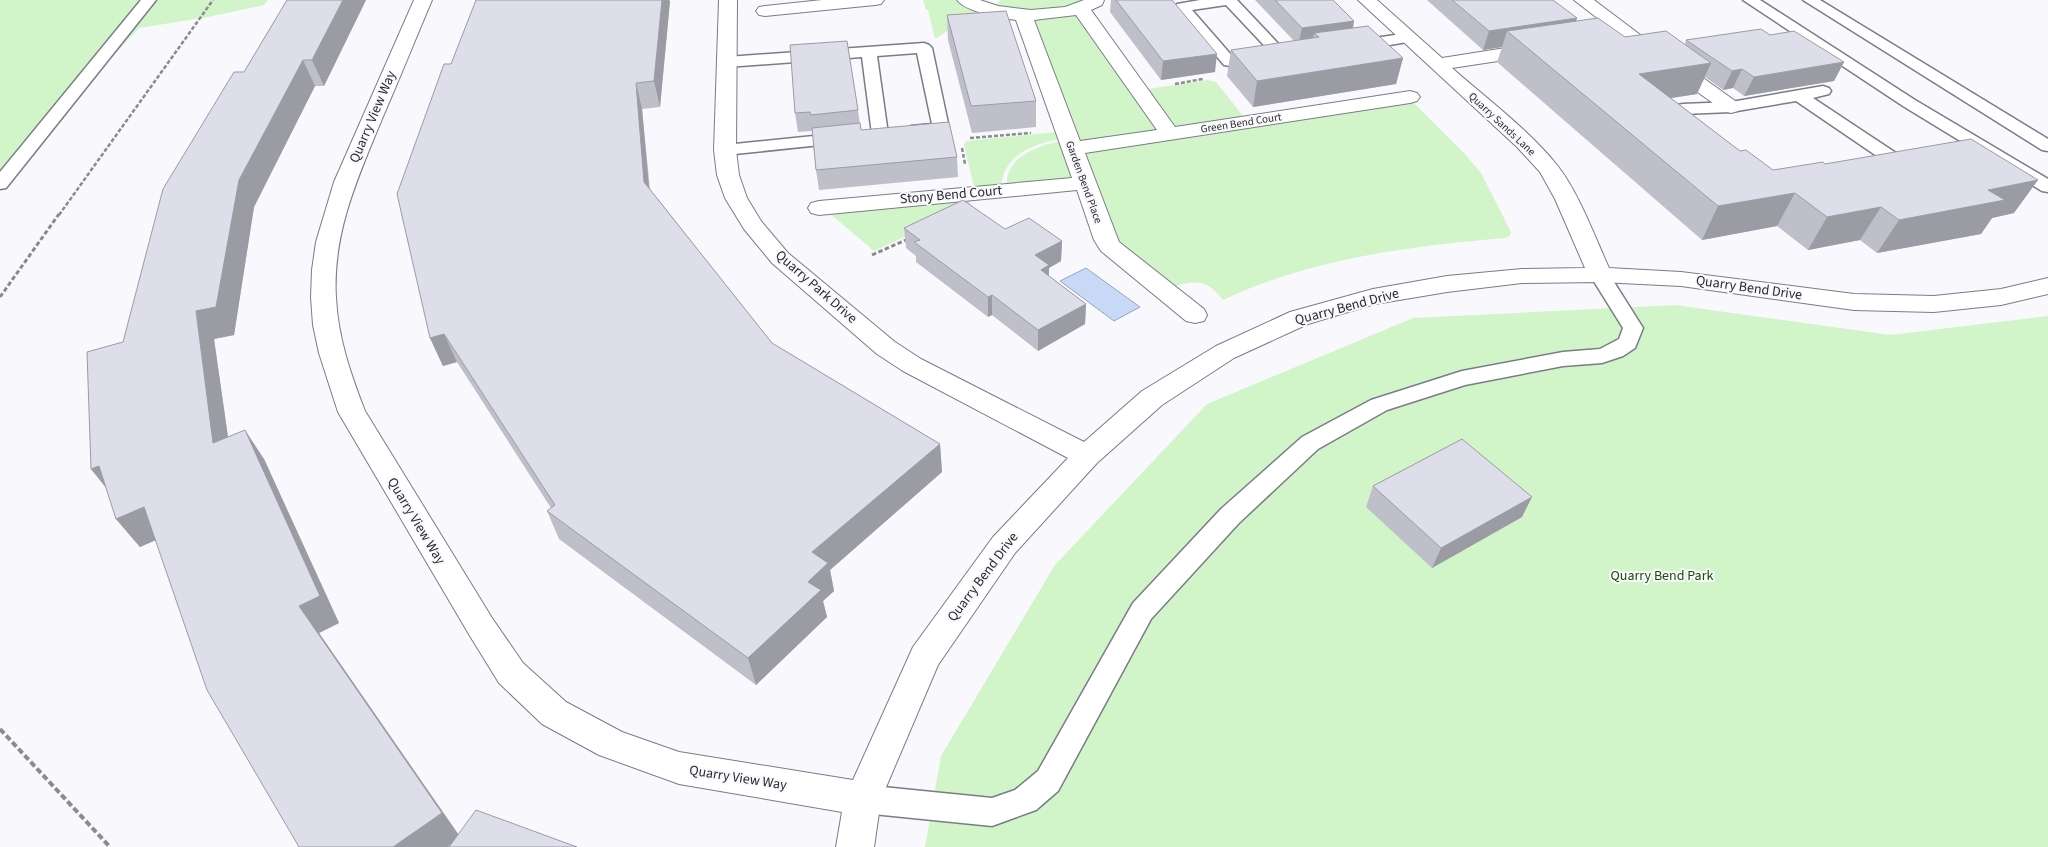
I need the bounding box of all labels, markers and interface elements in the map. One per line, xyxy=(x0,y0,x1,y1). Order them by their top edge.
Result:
street label: Quarry View Way xyxy=(345,67,402,166)
street label: Quarry Sands Lane xyxy=(1465,89,1539,159)
street label: Green Bend Court xyxy=(1200,109,1283,137)
street label: Garden Bend Place xyxy=(1062,139,1106,226)
street label: Stony Bend Court xyxy=(899,181,1003,209)
street label: Quarry Park Drive xyxy=(771,246,861,328)
street label: Quarry Bend Drive xyxy=(1695,271,1803,305)
street label: Quarry Bend Drive xyxy=(1293,283,1401,331)
street label: Quarry View Way xyxy=(382,474,450,569)
street label: Quarry Bend Drive xyxy=(943,528,1023,626)
park label: Quarry Bend Park xyxy=(1611,566,1714,586)
street label: Quarry View Way xyxy=(688,760,789,796)

